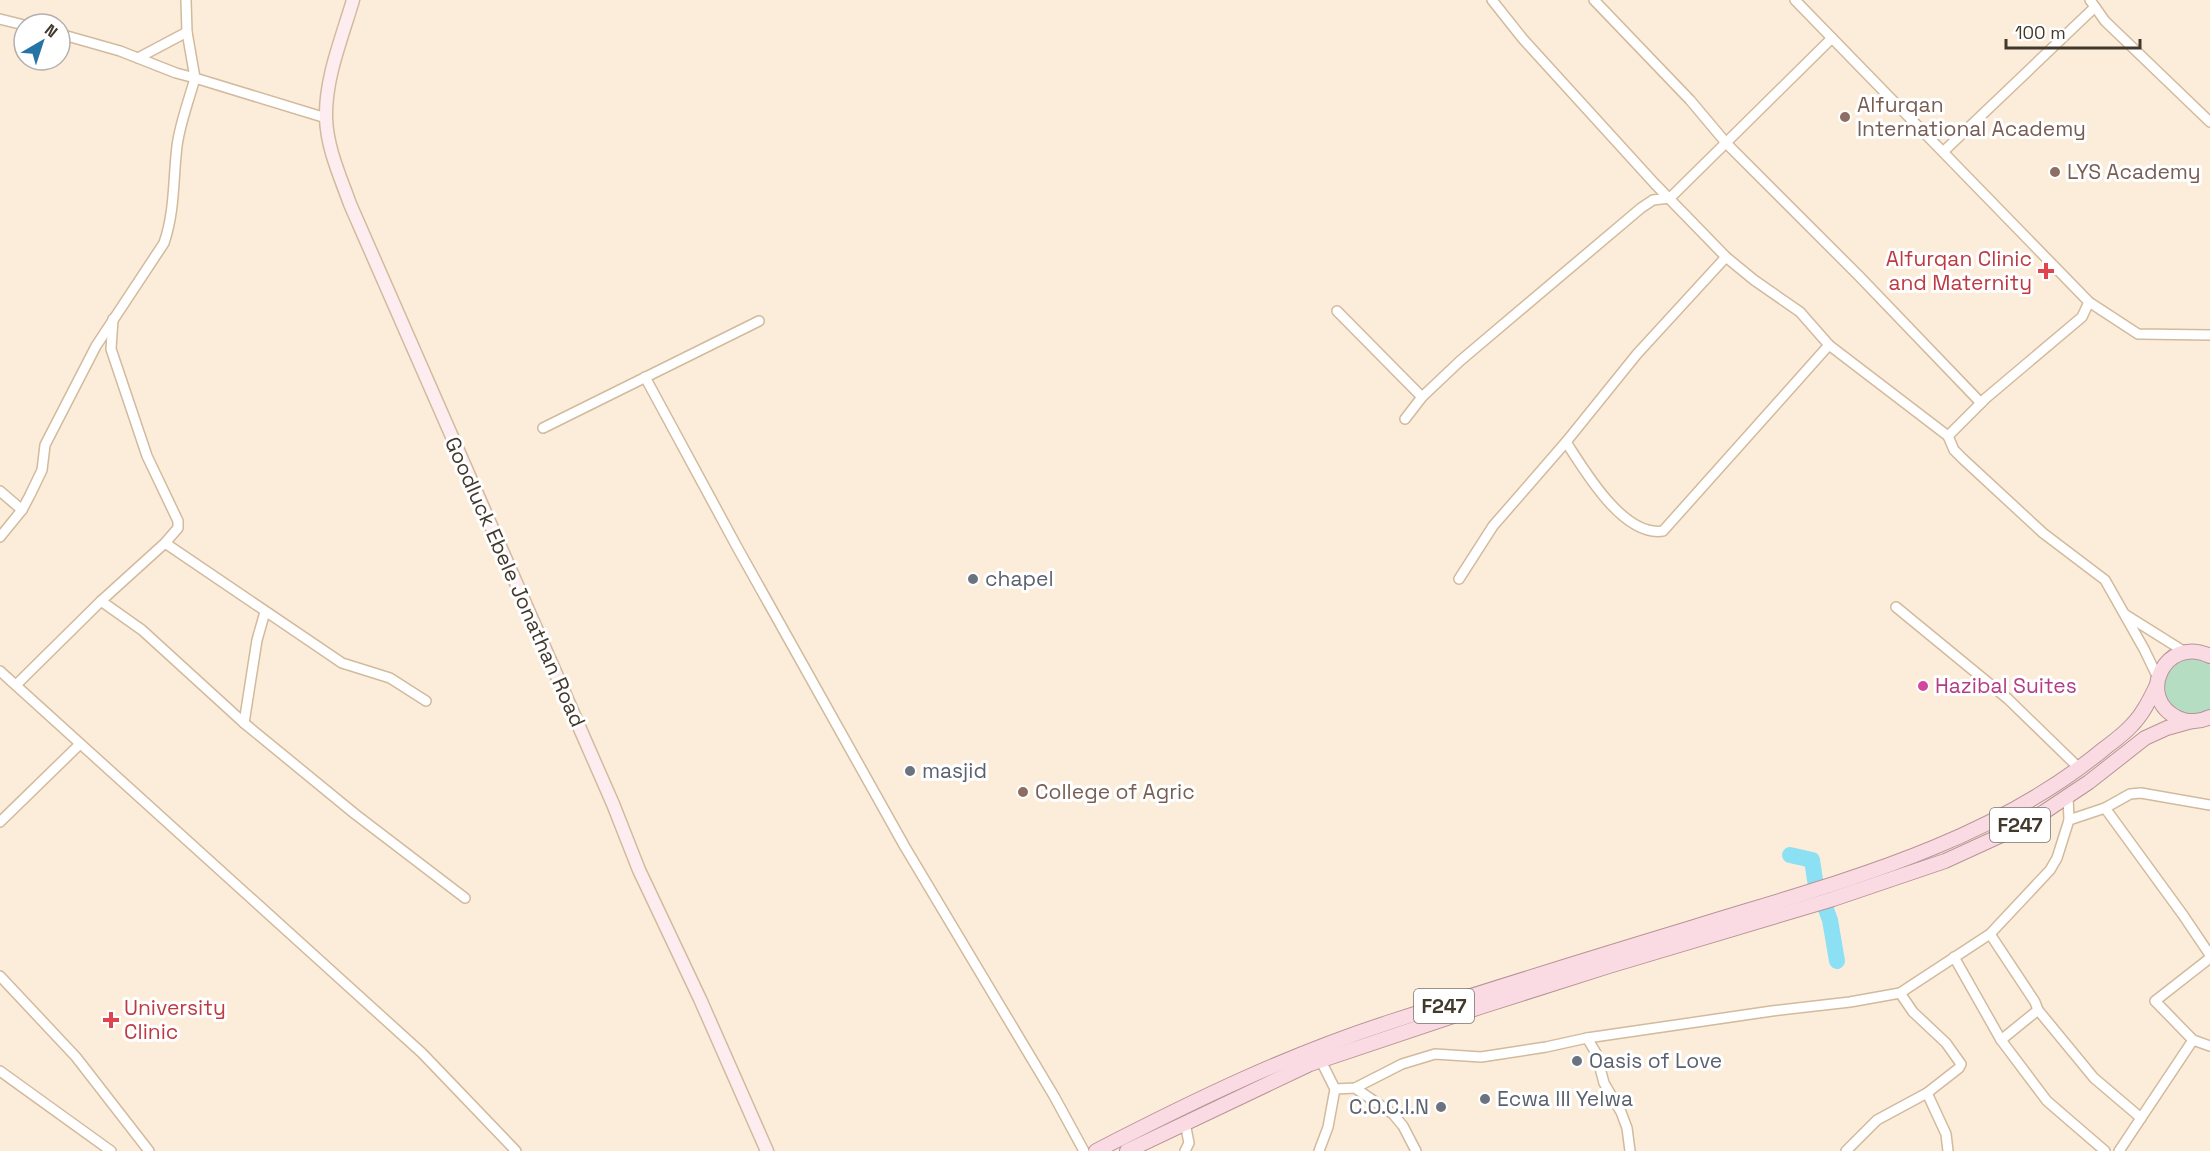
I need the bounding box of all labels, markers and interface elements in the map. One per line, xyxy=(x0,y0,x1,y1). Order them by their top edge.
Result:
north arrow xyxy=(12,12,72,72)
scale bar xyxy=(2006,12,2140,50)
text: N xyxy=(40,19,62,42)
text: 100 m xyxy=(2015,21,2066,44)
place label: Alfurqan International Academy xyxy=(1857,91,2086,142)
marker: Alfurqan International Academy xyxy=(1838,110,1852,124)
place label: LYS Academy xyxy=(2067,158,2201,185)
marker: LYS Academy xyxy=(2048,165,2062,179)
place label: Alfurqan Clinic and Maternity xyxy=(1886,245,2032,296)
marker: Alfurqan Clinic and Maternity xyxy=(2037,262,2055,280)
street label: Goodluck Ebele Jonathan Road xyxy=(439,432,592,731)
place label: chapel xyxy=(985,565,1054,592)
marker: chapel xyxy=(966,572,980,586)
place label: Hazibal Suites xyxy=(1935,672,2077,699)
marker: Hazibal Suites xyxy=(1916,679,1930,693)
place label: masjid xyxy=(922,757,987,784)
marker: masjid xyxy=(903,764,917,778)
place label: College of Agric xyxy=(1035,778,1195,805)
marker: College of Agric xyxy=(1016,785,1030,799)
road number: F247 xyxy=(1990,808,2050,842)
road number: F247 xyxy=(1414,989,1474,1023)
place label: University Clinic xyxy=(124,994,226,1045)
marker: University Clinic xyxy=(102,1011,120,1029)
place label: Oasis of Love xyxy=(1589,1047,1722,1074)
marker: Oasis of Love xyxy=(1570,1054,1584,1068)
place label: Ecwa III Yelwa xyxy=(1497,1085,1633,1112)
marker: Ecwa III Yelwa xyxy=(1478,1092,1492,1106)
place label: C.O.C.I.N xyxy=(1349,1093,1429,1120)
marker: C.O.C.I.N xyxy=(1434,1100,1448,1114)

